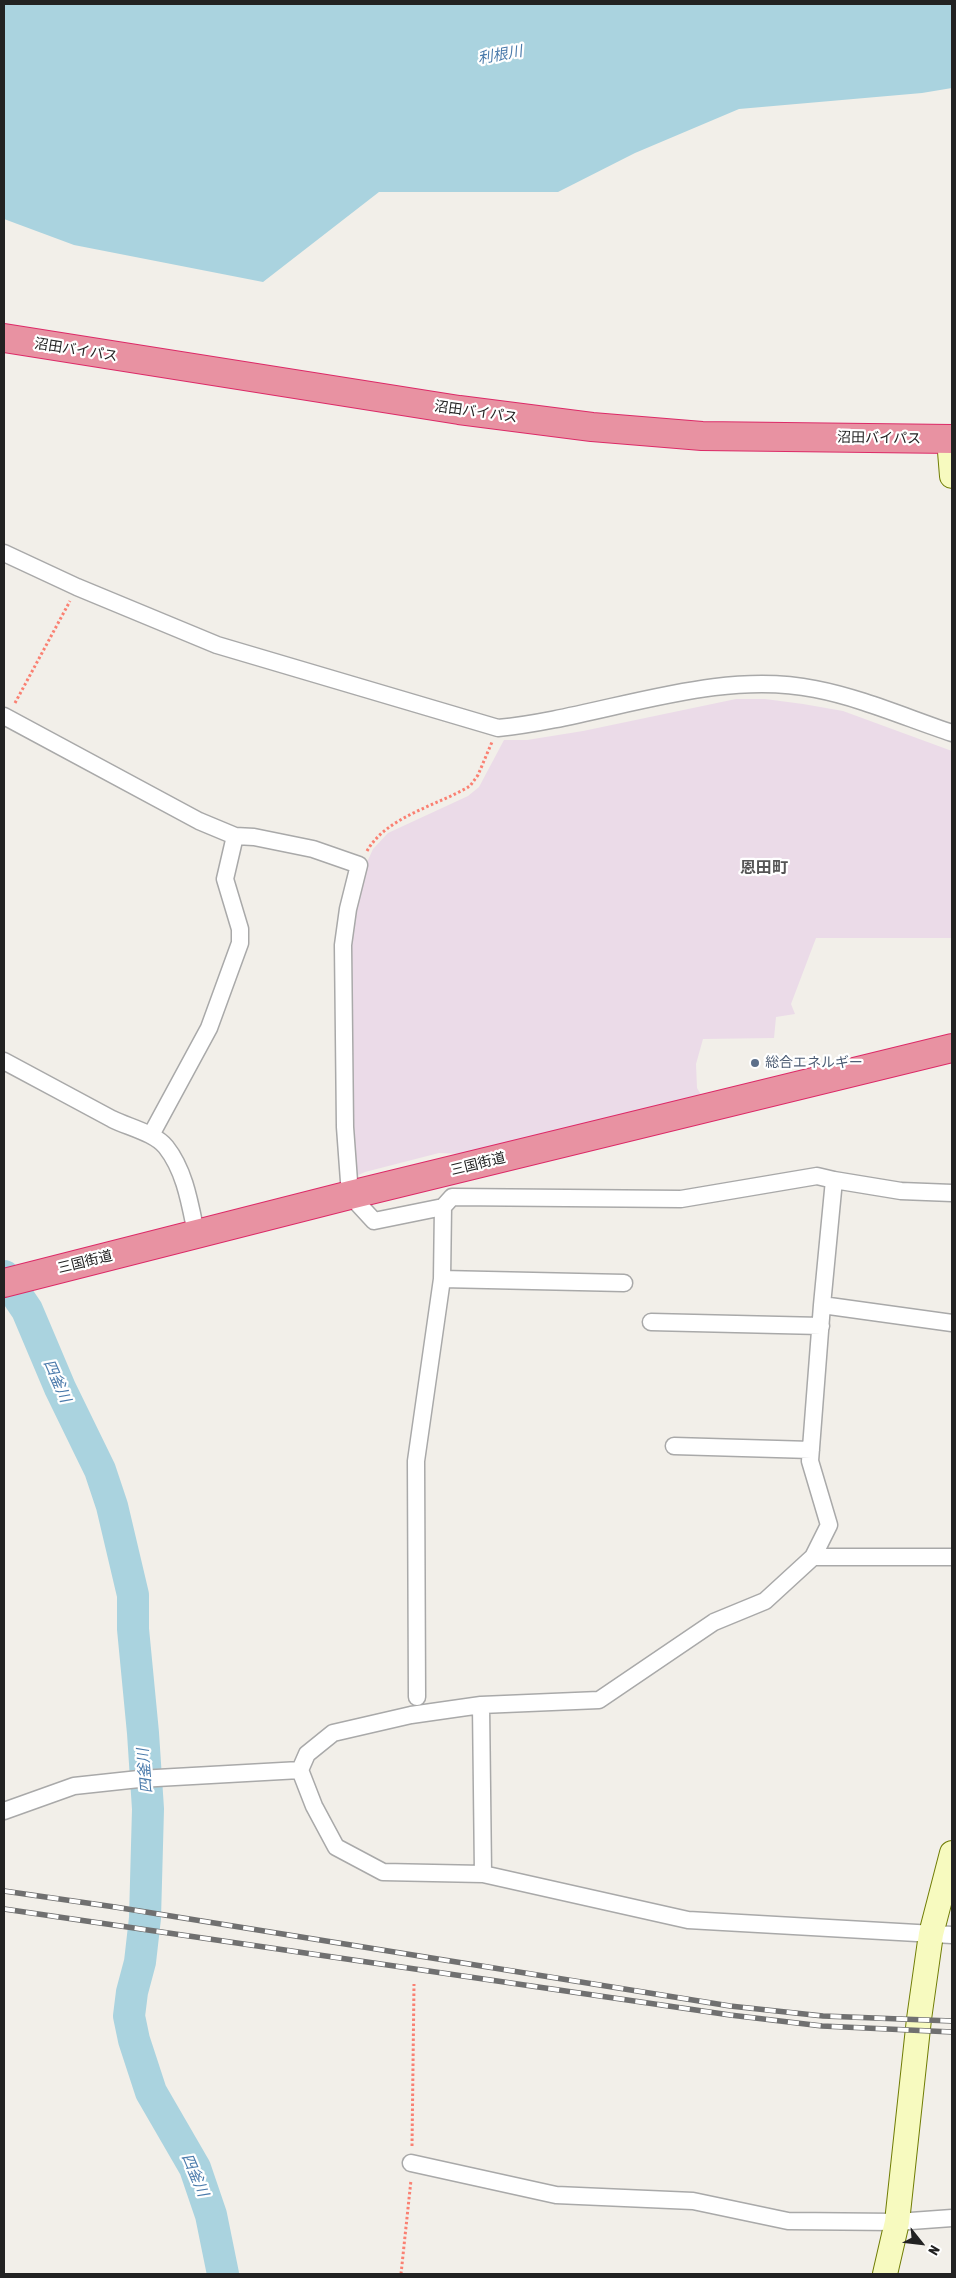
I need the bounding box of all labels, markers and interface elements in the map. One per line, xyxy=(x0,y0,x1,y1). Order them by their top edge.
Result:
water label: 利根川 xyxy=(476,42,524,68)
street label: 沼田バイパス xyxy=(33,335,119,365)
street label: 沼田バイパス xyxy=(433,398,519,426)
street label: 沼田バイパス xyxy=(837,429,921,447)
district label: 恩田町 xyxy=(740,858,788,878)
place label: 総合エネルギー xyxy=(765,1055,863,1071)
marker: 総合エネルギー xyxy=(749,1057,761,1069)
street label: 三国街道 xyxy=(449,1149,507,1179)
street label: 三国街道 xyxy=(56,1247,114,1277)
water label: 四釜川 xyxy=(40,1357,74,1405)
water label: 四釜川 xyxy=(134,1748,156,1794)
water label: 四釜川 xyxy=(178,2151,212,2199)
north arrow xyxy=(896,2218,946,2268)
text: N xyxy=(925,2243,943,2258)

